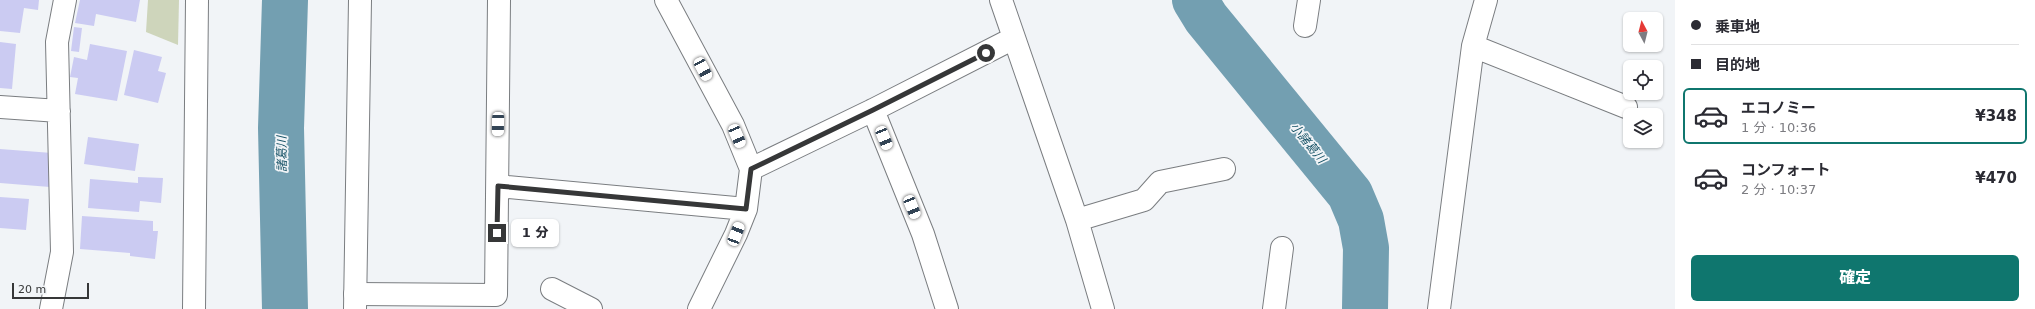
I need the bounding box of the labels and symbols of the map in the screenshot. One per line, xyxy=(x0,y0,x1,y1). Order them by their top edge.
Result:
north arrow xyxy=(1623,12,1663,52)
route start xyxy=(977,44,995,62)
car xyxy=(692,56,714,82)
car xyxy=(492,112,504,136)
water label: 小諸葛川 xyxy=(1287,120,1330,168)
car xyxy=(727,123,747,149)
car xyxy=(874,125,894,151)
water label: 諸葛川 xyxy=(275,134,289,172)
car xyxy=(902,194,922,220)
callout: 1 分 xyxy=(511,219,559,247)
car xyxy=(726,221,746,247)
route end xyxy=(488,224,506,242)
scale bar xyxy=(12,281,89,300)

